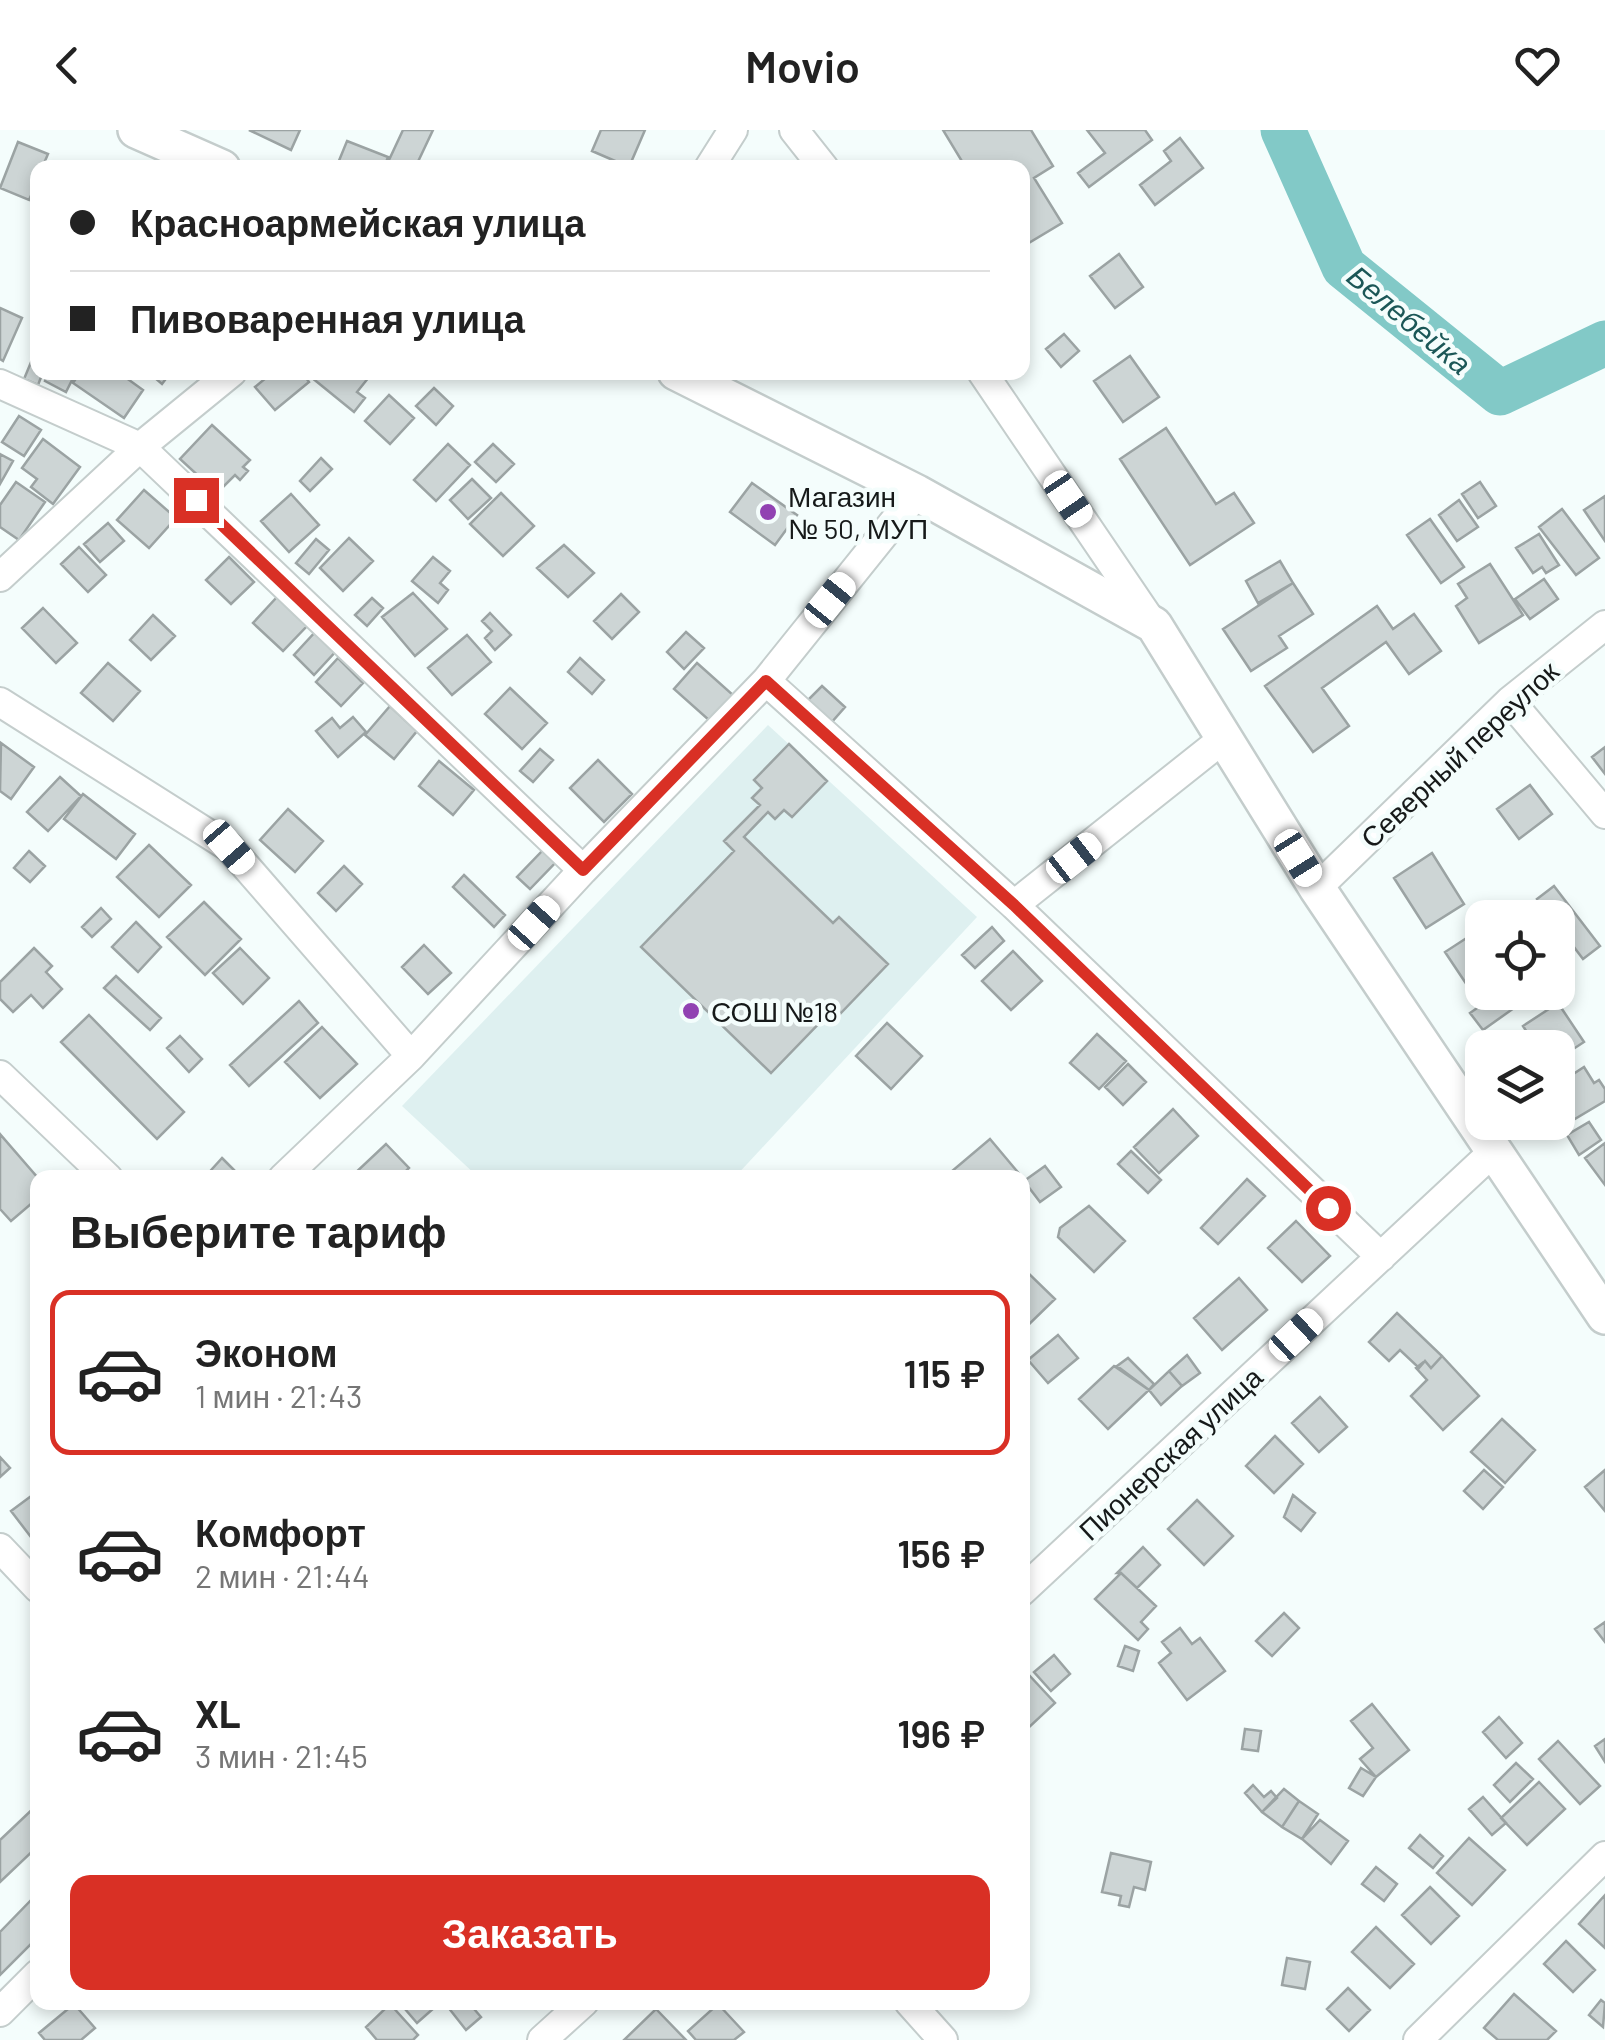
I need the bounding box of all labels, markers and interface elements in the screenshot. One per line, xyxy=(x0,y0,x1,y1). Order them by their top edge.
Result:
icon: back xyxy=(40,38,95,93)
text: Movio xyxy=(745,38,860,92)
icon: heart xyxy=(1510,38,1565,93)
text: Красноармейская улица xyxy=(130,199,585,245)
water label: Белебейка xyxy=(1341,257,1479,381)
text: Пивоваренная улица xyxy=(130,295,525,341)
car xyxy=(1039,466,1097,532)
route end xyxy=(174,478,219,523)
place label: Магазин № 50, МУП xyxy=(788,479,928,545)
marker: Магазин № 50, МУП xyxy=(757,501,779,523)
car xyxy=(799,567,861,633)
street label: Северный переулок xyxy=(1353,653,1565,854)
car xyxy=(198,815,260,879)
car xyxy=(1269,825,1327,891)
car xyxy=(1041,828,1107,888)
car xyxy=(503,891,565,955)
map controls xyxy=(1465,900,1575,1140)
button: locate xyxy=(1465,900,1575,1010)
place label: СОШ №18 xyxy=(711,994,838,1028)
marker: СОШ №18 xyxy=(680,1000,702,1022)
button: layers xyxy=(1465,1030,1575,1140)
route start xyxy=(1306,1186,1351,1231)
text: Выберите тариф xyxy=(70,1203,447,1257)
car xyxy=(1264,1304,1328,1366)
icon: car xyxy=(75,1328,165,1418)
text: Эконом xyxy=(195,1329,338,1375)
text: 115 ₽ xyxy=(904,1350,985,1396)
street label: Пионерская улица xyxy=(1071,1359,1269,1547)
text: 1 мин · 21:43 xyxy=(195,1376,363,1414)
icon: car xyxy=(75,1508,165,1598)
text: Комфорт xyxy=(195,1509,366,1555)
text: 156 ₽ xyxy=(897,1530,985,1576)
text: 2 мин · 21:44 xyxy=(195,1556,370,1594)
icon: car xyxy=(75,1688,165,1778)
text: XL xyxy=(195,1690,241,1736)
text: 196 ₽ xyxy=(897,1710,985,1756)
text: 3 мин · 21:45 xyxy=(195,1736,368,1774)
button: Заказать xyxy=(70,1875,990,1990)

